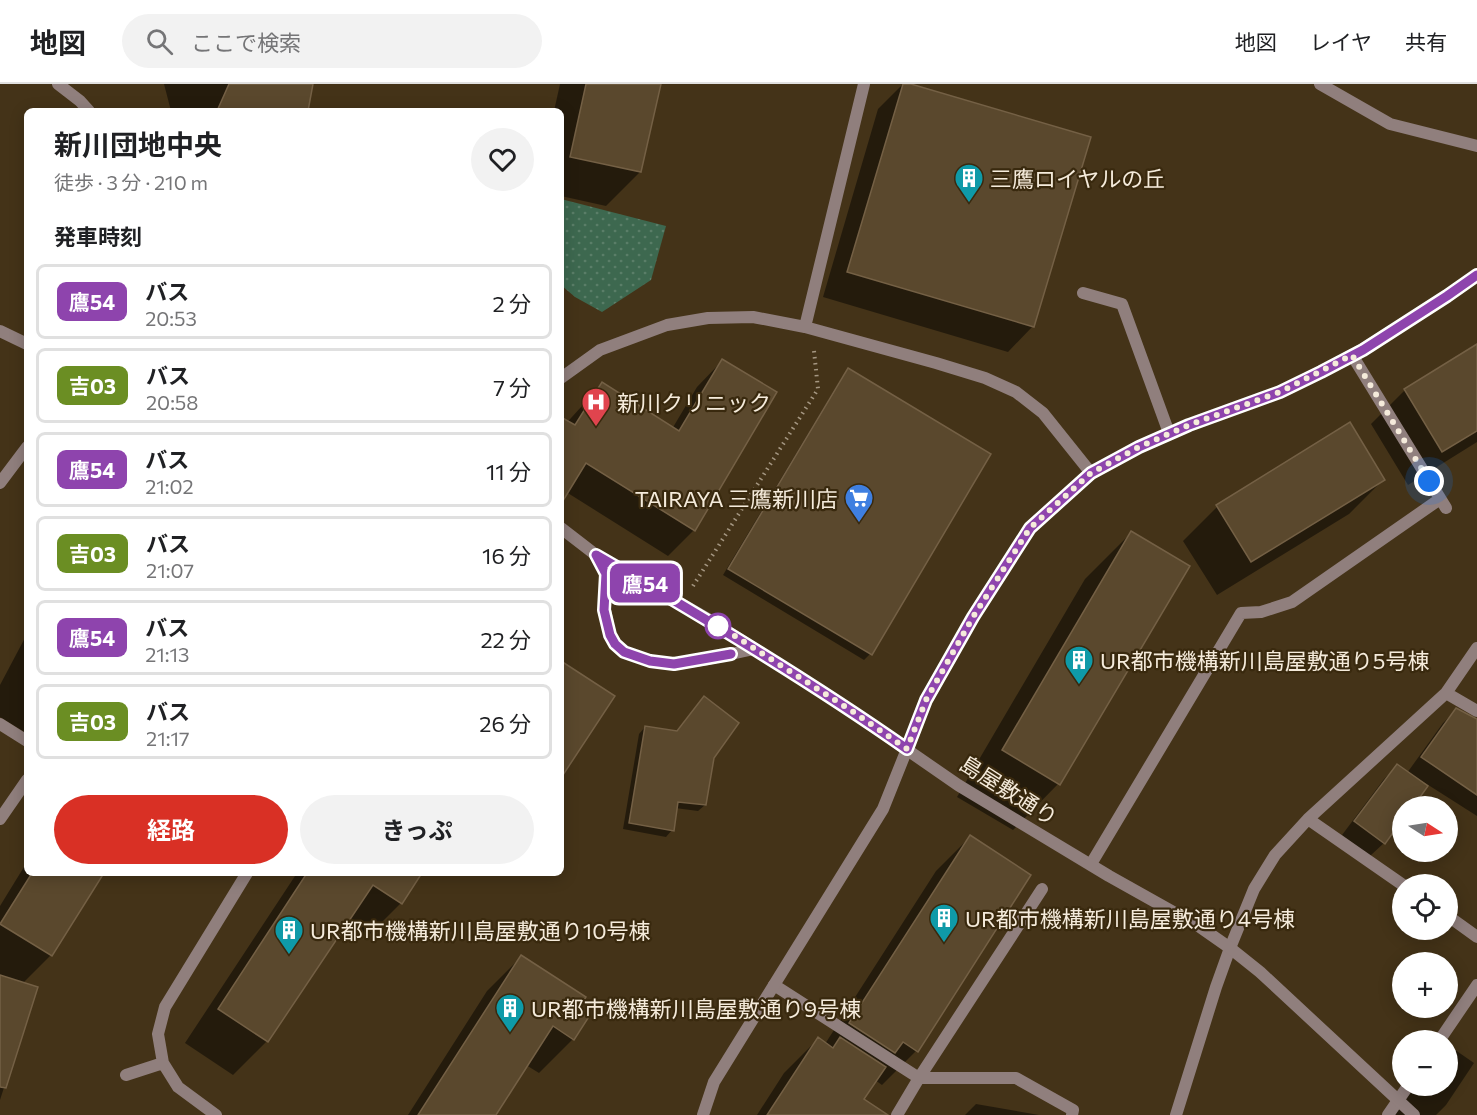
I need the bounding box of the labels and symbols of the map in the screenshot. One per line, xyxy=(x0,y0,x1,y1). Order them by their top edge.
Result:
building icon: 三鷹ロイヤルの丘 xyxy=(953,162,985,204)
place label: 三鷹ロイヤルの丘 xyxy=(990,165,1165,192)
hospital icon: 新川クリニック xyxy=(580,386,612,428)
place label: 新川クリニック xyxy=(617,389,771,416)
your location xyxy=(1414,466,1444,496)
supermarket icon: TAIRAYA 三鷹新川店 xyxy=(843,482,875,524)
place label: TAIRAYA 三鷹新川店 xyxy=(635,485,838,512)
line badge: 鷹54 xyxy=(610,564,680,602)
unlabelled marker xyxy=(705,613,731,639)
building icon: UR都市機構新川島屋敷通り5号棟 xyxy=(1063,644,1095,686)
place label: UR都市機構新川島屋敷通り5号棟 xyxy=(1100,647,1429,674)
street label: 島屋敷通り xyxy=(955,749,1063,831)
north arrow xyxy=(1392,796,1458,862)
building icon: UR都市機構新川島屋敷通り4号棟 xyxy=(928,902,960,944)
place label: UR都市機構新川島屋敷通り4号棟 xyxy=(965,905,1295,932)
building icon: UR都市機構新川島屋敷通り10号棟 xyxy=(273,914,305,956)
place label: UR都市機構新川島屋敷通り10号棟 xyxy=(310,917,651,944)
building icon: UR都市機構新川島屋敷通り9号棟 xyxy=(494,992,526,1034)
place label: UR都市機構新川島屋敷通り9号棟 xyxy=(531,995,861,1022)

